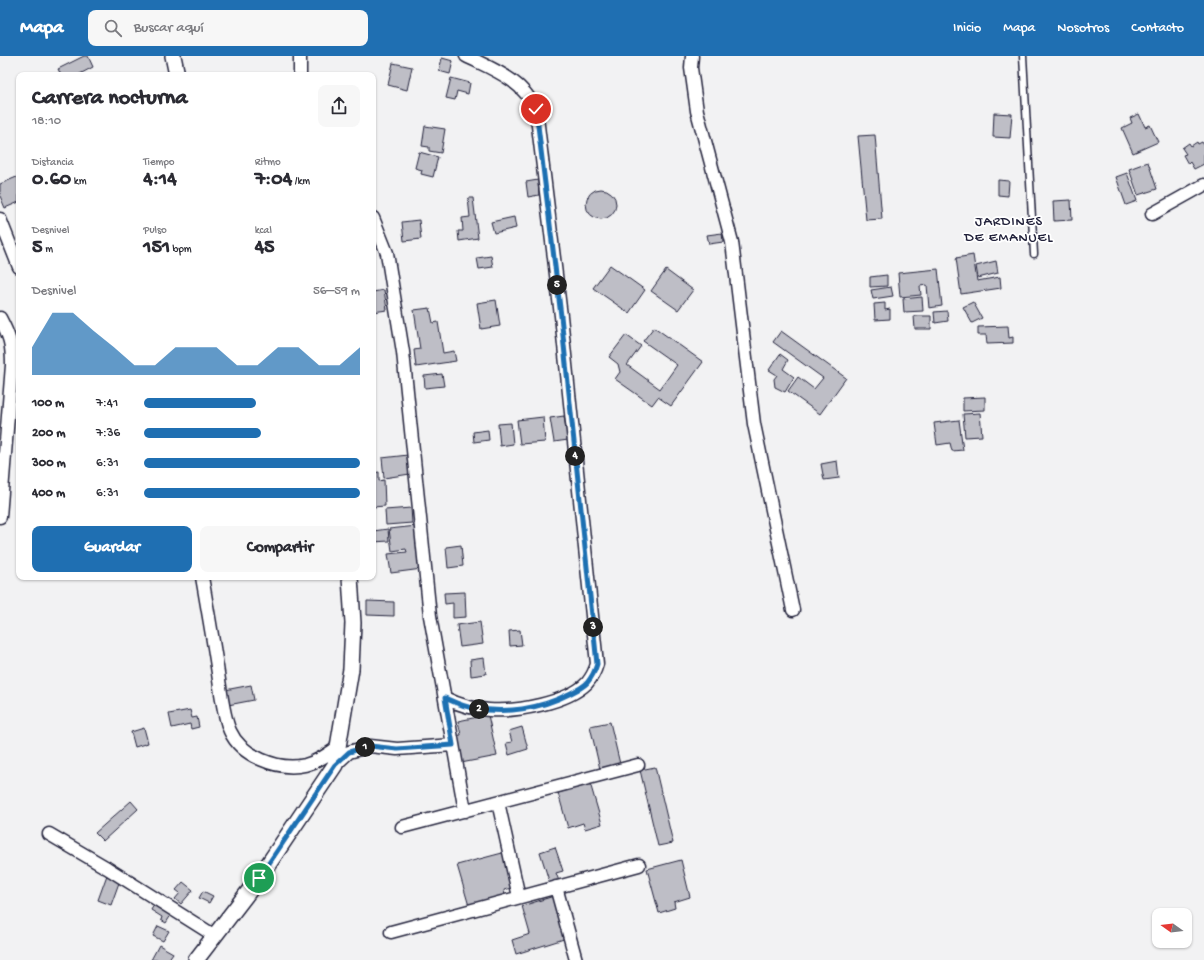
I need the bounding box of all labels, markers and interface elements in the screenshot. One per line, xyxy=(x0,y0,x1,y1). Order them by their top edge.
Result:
search box xyxy=(88,10,368,46)
text: Mapa xyxy=(20,17,64,40)
icon: search xyxy=(102,17,124,39)
text: Buscar aquí xyxy=(134,19,204,37)
text: Inicio xyxy=(953,20,981,37)
text: Mapa xyxy=(1003,20,1035,37)
text: Nosotros xyxy=(1057,20,1109,37)
text: Contacto xyxy=(1131,20,1184,37)
button: share xyxy=(318,85,360,127)
text: Carrera nocturna xyxy=(32,86,187,112)
pin xyxy=(519,92,553,126)
icon: check xyxy=(525,98,547,120)
text: 18:10 xyxy=(32,114,61,129)
text: Distancia xyxy=(32,157,74,169)
text: Tiempo xyxy=(143,157,175,169)
text: Ritmo xyxy=(255,157,281,169)
text: 0.60 xyxy=(32,169,71,192)
text: 4:14 xyxy=(143,169,177,192)
text: 7:04 xyxy=(255,169,292,192)
text: km xyxy=(71,176,86,188)
text: /km xyxy=(292,176,310,188)
district label: JARDINES DE EMANUEL xyxy=(964,214,1053,247)
text: Desnivel xyxy=(32,225,69,237)
text: Pulso xyxy=(143,225,167,237)
text: kcal xyxy=(255,225,272,237)
text: 5 xyxy=(32,237,43,260)
text: 151 xyxy=(143,237,170,260)
text: 45 xyxy=(255,237,275,260)
text: m xyxy=(43,244,53,256)
text: bpm xyxy=(170,244,192,256)
pin: 5 xyxy=(547,275,567,295)
text: 5 xyxy=(554,279,560,291)
text: Desnivel xyxy=(32,284,76,299)
text: 56–59 m xyxy=(313,284,360,299)
text: 100 m xyxy=(32,396,64,411)
text: 7:41 xyxy=(96,396,118,411)
text: 200 m xyxy=(32,426,65,441)
text: 7:36 xyxy=(96,426,120,441)
pin: 4 xyxy=(565,446,585,466)
text: 4 xyxy=(572,450,578,462)
text: 300 m xyxy=(32,456,66,471)
text: 6:31 xyxy=(96,456,119,471)
text: 400 m xyxy=(32,486,65,501)
text: 6:31 xyxy=(96,486,119,501)
button: Guardar xyxy=(32,526,192,572)
button: Compartir xyxy=(200,526,360,572)
pin: 3 xyxy=(583,617,603,637)
text: 3 xyxy=(590,621,596,633)
pin: 2 xyxy=(469,699,489,719)
text: 2 xyxy=(476,703,482,715)
pin: 1 xyxy=(355,737,375,757)
text: 1 xyxy=(363,741,367,753)
pin xyxy=(242,861,276,895)
icon: arrive xyxy=(248,867,270,889)
north arrow xyxy=(1152,908,1192,948)
map controls xyxy=(1152,908,1192,948)

